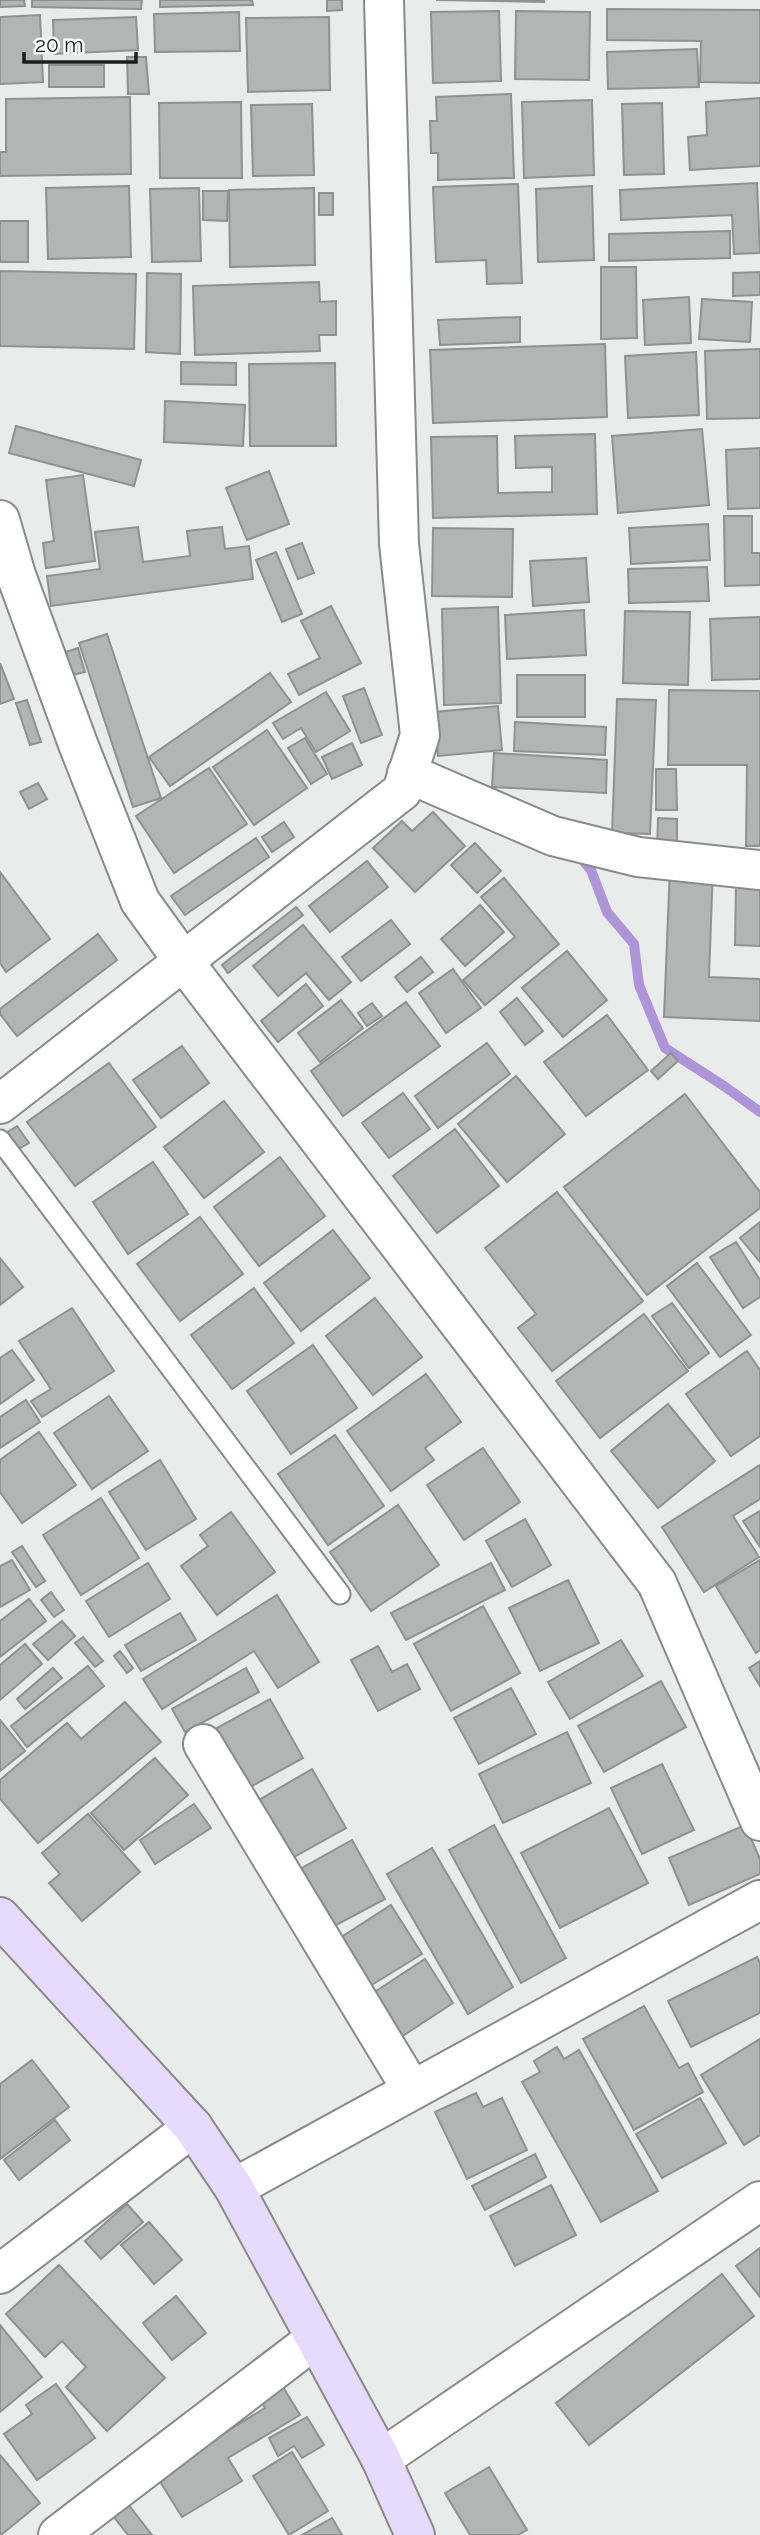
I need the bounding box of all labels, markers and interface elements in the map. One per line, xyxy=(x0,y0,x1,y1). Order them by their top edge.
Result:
scale bar xyxy=(24,21,136,65)
text: 20 m xyxy=(35,32,83,57)

